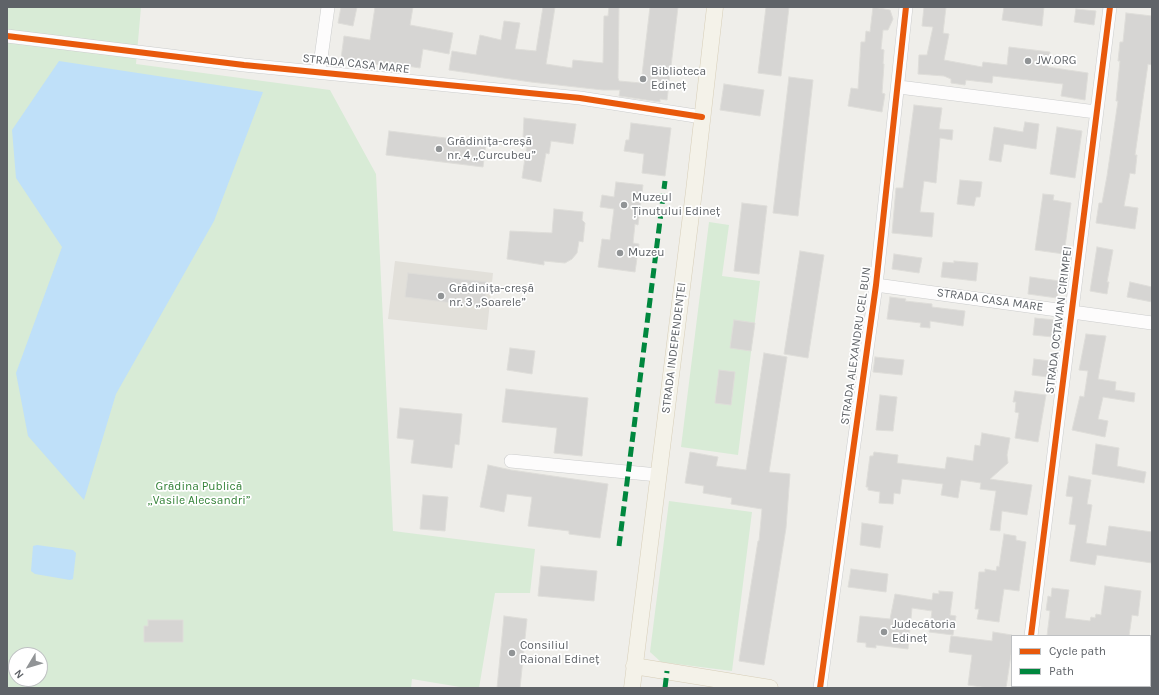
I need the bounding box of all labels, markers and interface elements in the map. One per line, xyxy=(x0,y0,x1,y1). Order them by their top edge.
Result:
street label: STRADA CASA MARE xyxy=(302,51,410,77)
place label: JW.ORG xyxy=(1036,54,1077,68)
marker: JW.ORG xyxy=(1023,56,1033,66)
place label: Biblioteca Edineț xyxy=(651,65,706,93)
marker: Biblioteca Edineț xyxy=(638,74,648,84)
place label: Grădinița-creșă nr. 4 „Curcubeu” xyxy=(447,135,536,163)
marker: Grădinița-creșă nr. 4 „Curcubeu” xyxy=(434,144,444,154)
place label: Muzeul Ținutului Edineț xyxy=(632,191,720,219)
marker: Muzeul Ținutului Edineț xyxy=(619,200,629,210)
street label: STRADA OCTAVIAN CIRIMPEI xyxy=(1043,245,1075,395)
place label: Muzeu xyxy=(628,246,665,260)
marker: Muzeu xyxy=(615,248,625,258)
street label: STRADA ALEXANDRU CEL BUN xyxy=(838,266,874,426)
place label: Grădinița-creșă nr. 3 „Soarele” xyxy=(449,282,534,310)
street label: STRADA INDEPENDENȚEI xyxy=(659,282,689,414)
street label: STRADA CASA MARE xyxy=(936,285,1044,315)
marker: Grădinița-creșă nr. 3 „Soarele” xyxy=(436,291,446,301)
park label: Grădina Publică „Vasile Alecsandri” xyxy=(147,480,251,508)
place label: Judecătoria Edineț xyxy=(892,618,956,646)
marker: Judecătoria Edineț xyxy=(879,627,889,637)
legend xyxy=(1011,635,1151,687)
place label: Consiliul Raional Edineț xyxy=(520,639,599,667)
text: Cycle path xyxy=(1049,644,1106,658)
north arrow xyxy=(8,647,48,687)
marker: Consiliul Raional Edineț xyxy=(507,648,517,658)
text: Path xyxy=(1049,664,1074,678)
text: N xyxy=(11,667,26,681)

